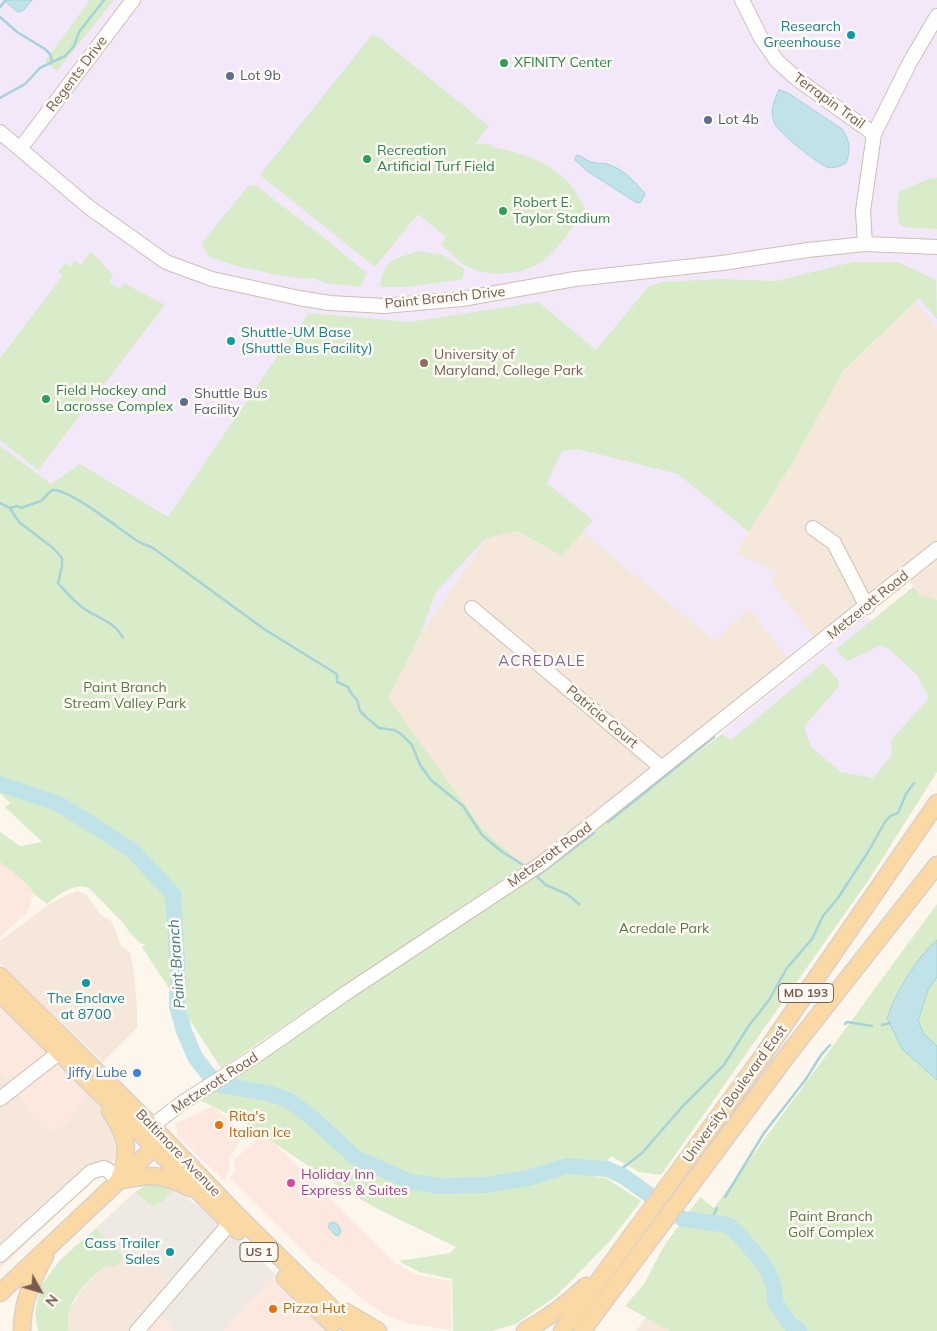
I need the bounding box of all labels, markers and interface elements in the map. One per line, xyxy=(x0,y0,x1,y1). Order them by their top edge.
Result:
place label: Research Greenhouse xyxy=(764,19,841,52)
marker: Research Greenhouse xyxy=(845,29,857,41)
street label: Regents Drive xyxy=(43,33,111,115)
place label: XFINITY Center xyxy=(514,55,612,71)
marker: XFINITY Center xyxy=(498,57,510,69)
place label: Lot 9b xyxy=(240,68,281,84)
street label: Terrapin Trail xyxy=(790,69,868,133)
marker: Lot 9b xyxy=(224,70,236,82)
place label: Lot 4b xyxy=(718,112,759,128)
marker: Lot 4b xyxy=(702,114,714,126)
place label: Recreation Artificial Turf Field xyxy=(377,143,495,176)
marker: Recreation Artificial Turf Field xyxy=(361,153,373,165)
place label: Robert E. Taylor Stadium xyxy=(513,195,610,228)
marker: Robert E. Taylor Stadium xyxy=(497,205,509,217)
street label: Paint Branch Drive xyxy=(384,283,506,313)
place label: Shuttle-UM Base (Shuttle Bus Facility) xyxy=(241,325,373,358)
marker: Shuttle-UM Base (Shuttle Bus Facility) xyxy=(225,335,237,347)
place label: University of Maryland, College Park xyxy=(434,347,583,380)
marker: University of Maryland, College Park xyxy=(418,357,430,369)
place label: Field Hockey and Lacrosse Complex xyxy=(56,383,173,416)
place label: Shuttle Bus Facility xyxy=(194,386,268,418)
marker: Field Hockey and Lacrosse Complex xyxy=(40,393,52,405)
marker: Shuttle Bus Facility xyxy=(178,396,190,408)
street label: Metzerott Road xyxy=(824,567,912,643)
district label: ACREDALE xyxy=(497,652,587,670)
park label: Paint Branch Stream Valley Park xyxy=(64,680,186,712)
street label: Patricia Court xyxy=(563,682,641,752)
street label: Metzerott Road xyxy=(505,819,595,891)
water label: Paint Branch xyxy=(165,919,189,1009)
park label: Acredale Park xyxy=(619,921,709,937)
marker: The Enclave at 8700 xyxy=(80,977,92,989)
road number: MD 193 xyxy=(778,984,834,1002)
place label: The Enclave at 8700 xyxy=(47,991,125,1024)
street label: University Boulevard East xyxy=(680,1022,790,1166)
street label: Metzerott Road xyxy=(169,1049,261,1117)
place label: Jiffy Lube xyxy=(67,1065,127,1081)
marker: Jiffy Lube xyxy=(131,1067,143,1079)
street label: Baltimore Avenue xyxy=(132,1106,224,1200)
place label: Rita's Italian Ice xyxy=(229,1109,291,1142)
marker: Rita's Italian Ice xyxy=(213,1119,225,1131)
place label: Holiday Inn Express & Suites xyxy=(301,1167,408,1200)
marker: Holiday Inn Express & Suites xyxy=(285,1177,297,1189)
park label: Paint Branch Golf Complex xyxy=(788,1209,874,1242)
place label: Cass Trailer Sales xyxy=(85,1236,160,1268)
road number: US 1 xyxy=(240,1242,278,1262)
marker: Cass Trailer Sales xyxy=(164,1246,176,1258)
north arrow xyxy=(15,1266,65,1316)
text: N xyxy=(41,1291,62,1310)
place label: Pizza Hut xyxy=(283,1301,346,1317)
marker: Pizza Hut xyxy=(267,1303,279,1315)

